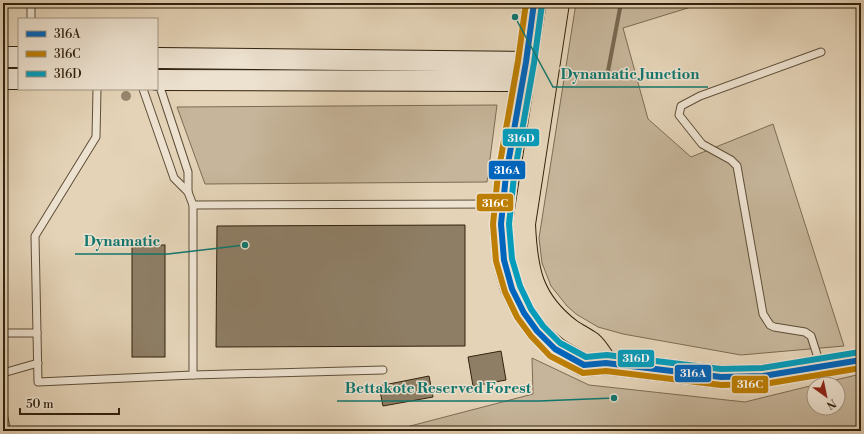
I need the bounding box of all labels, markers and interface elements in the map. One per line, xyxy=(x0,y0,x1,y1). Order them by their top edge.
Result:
legend xyxy=(18,18,158,90)
text: 316A xyxy=(54,27,81,42)
text: 316C xyxy=(54,47,81,62)
callout: Dynamatic Junction xyxy=(553,60,708,87)
text: Dynamatic Junction xyxy=(560,65,700,84)
text: 316D xyxy=(54,67,82,82)
line badge: 316D xyxy=(502,128,540,147)
text: 316D xyxy=(508,132,535,146)
line badge: 316A xyxy=(488,160,526,180)
text: 316A xyxy=(494,164,521,178)
line badge: 316C xyxy=(476,193,514,212)
text: 316C xyxy=(482,197,508,211)
callout: Dynamatic xyxy=(75,227,168,254)
text: Dynamatic xyxy=(84,232,160,251)
line badge: 316D xyxy=(617,349,655,368)
text: 316D xyxy=(623,352,650,366)
line badge: 316A xyxy=(674,364,712,383)
text: 316A xyxy=(680,367,707,381)
callout: Bettakote Reserved Forest xyxy=(337,374,539,401)
line badge: 316C xyxy=(731,375,769,394)
north arrow xyxy=(806,376,846,416)
text: 316C xyxy=(737,378,763,392)
text: Bettakote Reserved Forest xyxy=(345,379,532,398)
scale bar xyxy=(20,390,119,416)
text: N xyxy=(823,395,838,412)
text: 50 m xyxy=(26,397,54,412)

